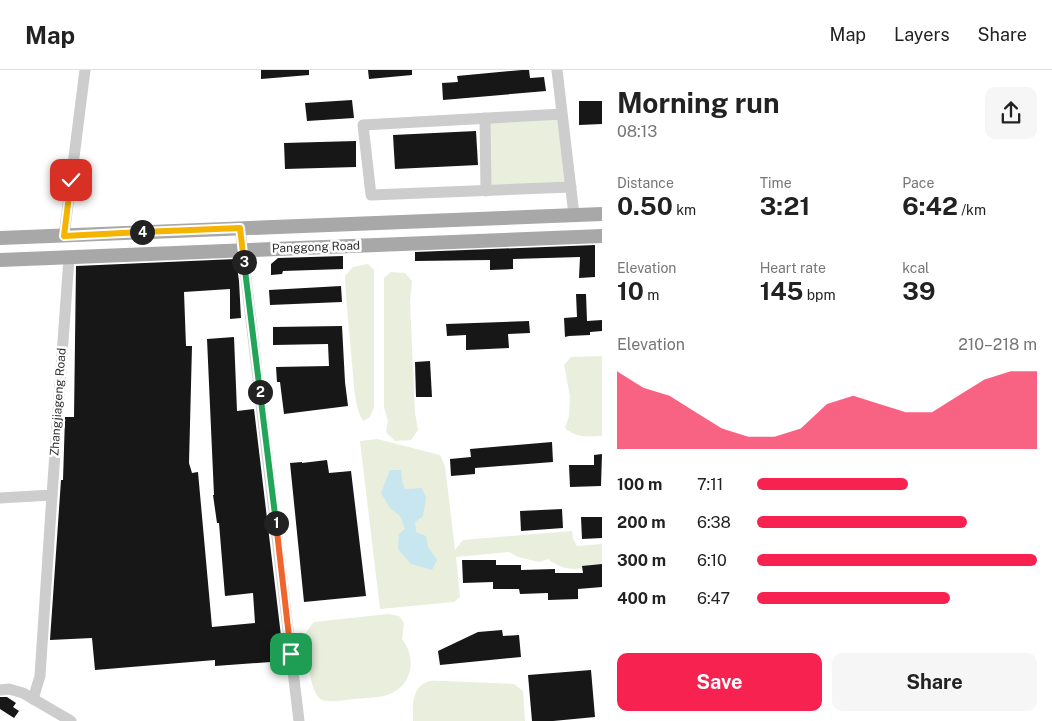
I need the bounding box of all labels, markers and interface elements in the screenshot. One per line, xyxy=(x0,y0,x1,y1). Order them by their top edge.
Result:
text: Map xyxy=(25,21,75,49)
text: Map xyxy=(830,24,866,45)
text: Layers xyxy=(894,24,950,45)
text: Share xyxy=(978,24,1027,45)
text: Morning run xyxy=(617,86,780,119)
button: share xyxy=(985,87,1037,139)
text: 08:13 xyxy=(617,122,657,141)
pin xyxy=(50,159,92,201)
icon: check xyxy=(57,166,85,194)
text: Distance xyxy=(617,175,674,191)
text: Time xyxy=(760,175,792,191)
text: Pace xyxy=(902,175,934,191)
text: 0.50 xyxy=(617,191,673,221)
text: 3:21 xyxy=(760,191,810,221)
text: 6:42 xyxy=(902,191,958,221)
text: km xyxy=(673,202,696,218)
text: /km xyxy=(958,202,986,218)
pin: 4 xyxy=(130,220,154,244)
text: 4 xyxy=(138,224,147,240)
street label: Panggong Road xyxy=(272,238,360,256)
pin: 3 xyxy=(232,250,256,274)
text: 3 xyxy=(240,254,249,270)
text: Elevation xyxy=(617,260,676,276)
text: Heart rate xyxy=(760,260,826,276)
text: kcal xyxy=(902,260,929,276)
text: 10 xyxy=(617,276,644,306)
text: 145 xyxy=(760,276,803,306)
text: 39 xyxy=(902,276,935,306)
text: m xyxy=(644,287,659,303)
text: bpm xyxy=(803,287,836,303)
text: Elevation xyxy=(617,335,685,354)
text: 210–218 m xyxy=(958,335,1037,354)
street label: Zhangjiageng Road xyxy=(47,347,69,457)
pin: 2 xyxy=(248,380,272,404)
text: 2 xyxy=(256,384,265,400)
text: 100 m xyxy=(617,475,662,494)
text: 7:11 xyxy=(697,475,723,494)
pin: 1 xyxy=(264,510,288,536)
text: 200 m xyxy=(617,513,666,532)
text: 6:38 xyxy=(697,513,731,532)
text: 1 xyxy=(274,515,280,531)
text: 300 m xyxy=(617,551,666,570)
text: 6:10 xyxy=(697,551,727,570)
text: 400 m xyxy=(617,589,666,608)
text: 6:47 xyxy=(697,589,730,608)
pin xyxy=(270,633,312,675)
icon: arrive xyxy=(277,640,305,668)
button: Save xyxy=(617,653,822,711)
button: Share xyxy=(832,653,1037,711)

